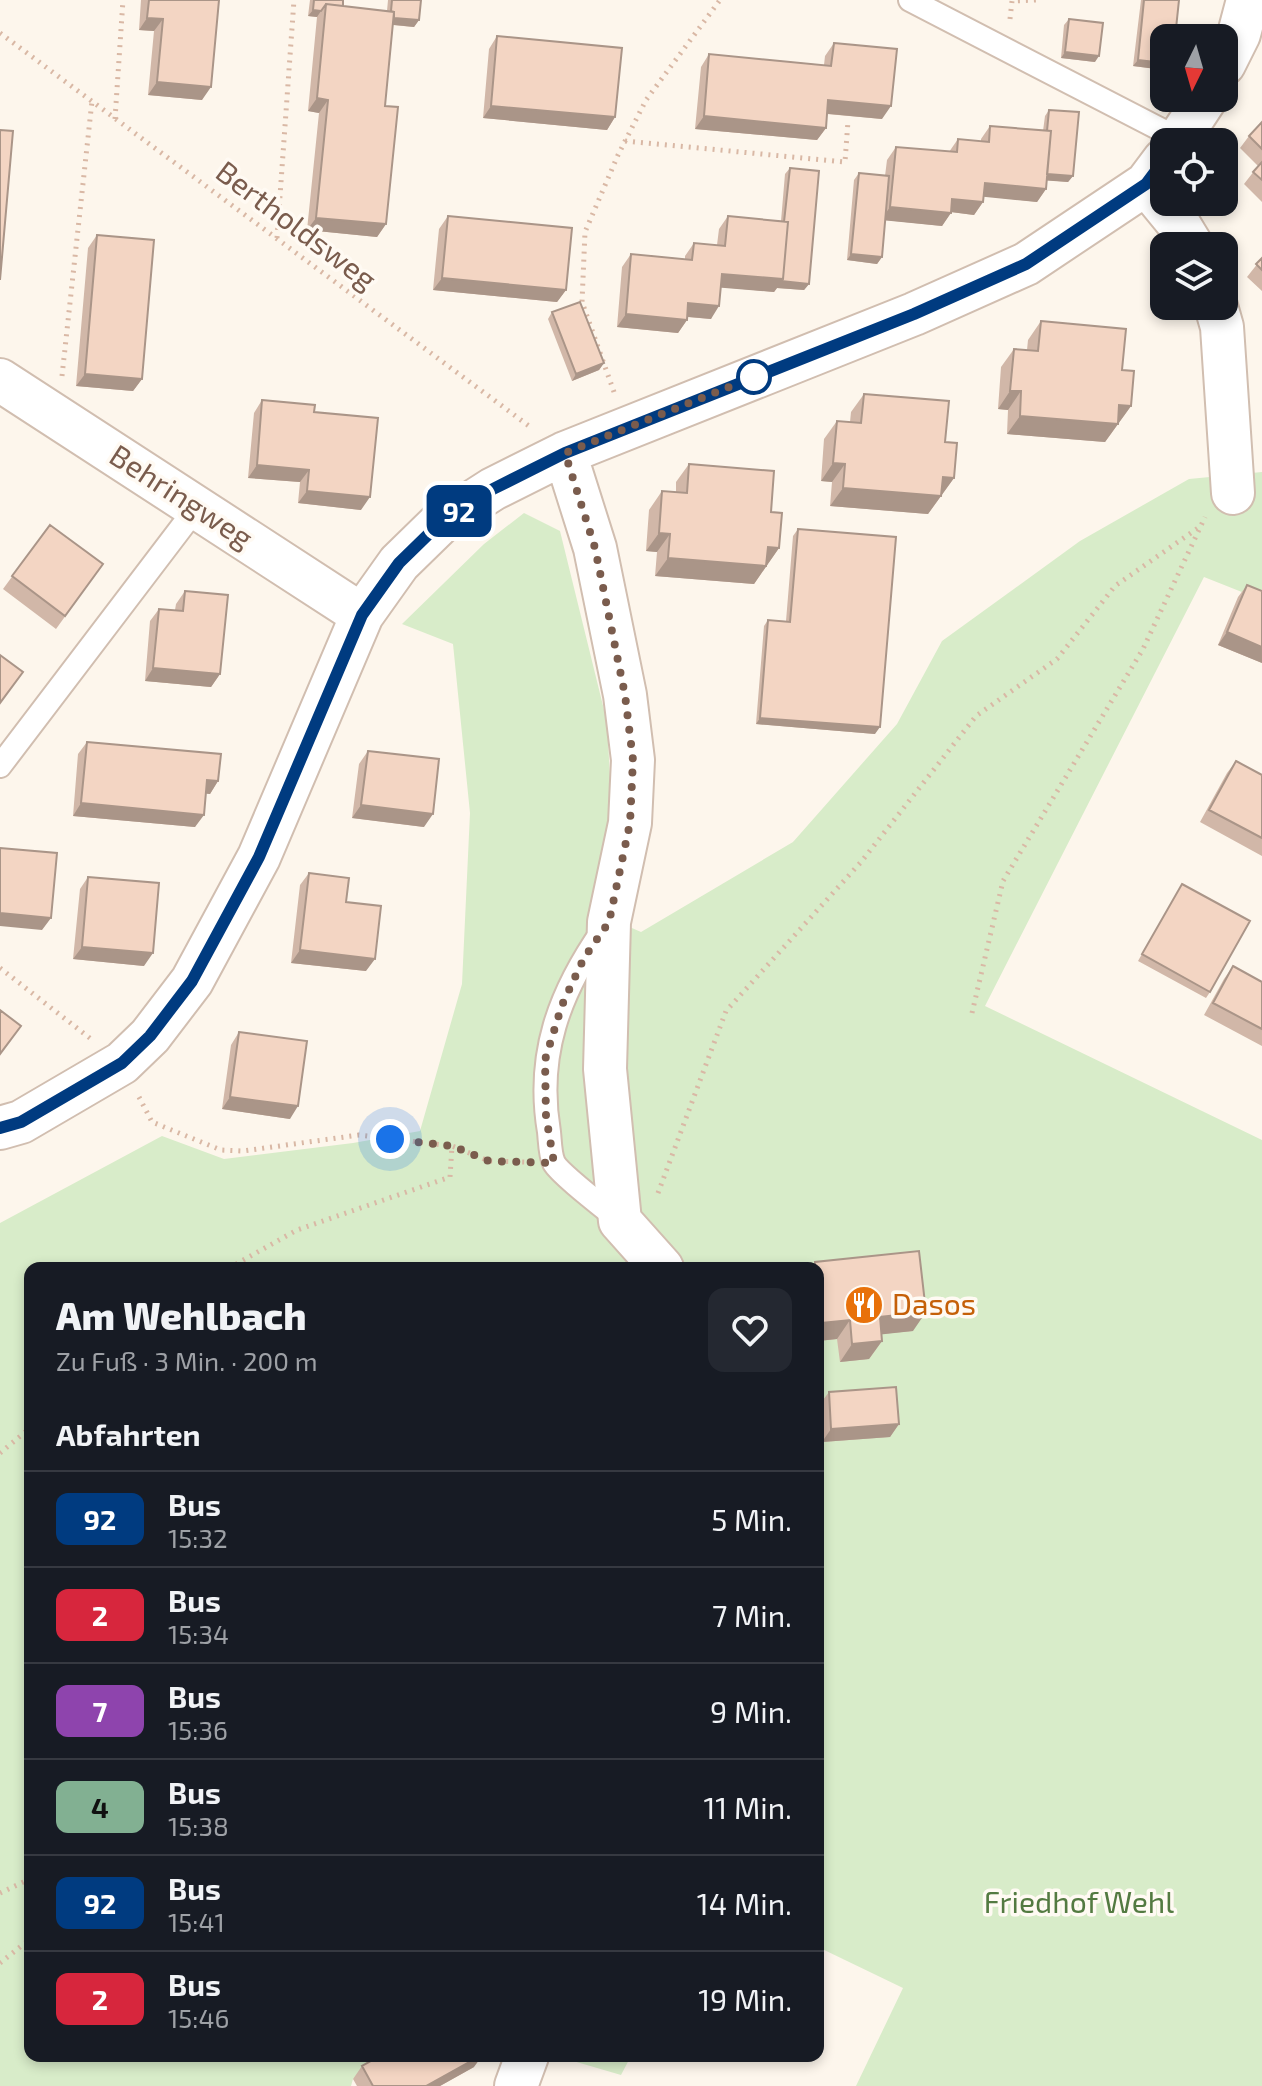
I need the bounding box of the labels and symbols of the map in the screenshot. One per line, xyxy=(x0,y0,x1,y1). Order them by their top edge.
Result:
north arrow xyxy=(1150,24,1238,112)
street label: Bertholdsweg xyxy=(210,152,385,297)
unlabelled marker xyxy=(737,360,771,394)
street label: Behringweg xyxy=(104,436,261,555)
line badge: 92 xyxy=(423,485,495,537)
your location xyxy=(370,1119,410,1159)
restaurant icon: Dasos xyxy=(843,1284,885,1326)
place label: Dasos xyxy=(892,1285,976,1321)
park label: Friedhof Wehl xyxy=(984,1883,1174,1919)

